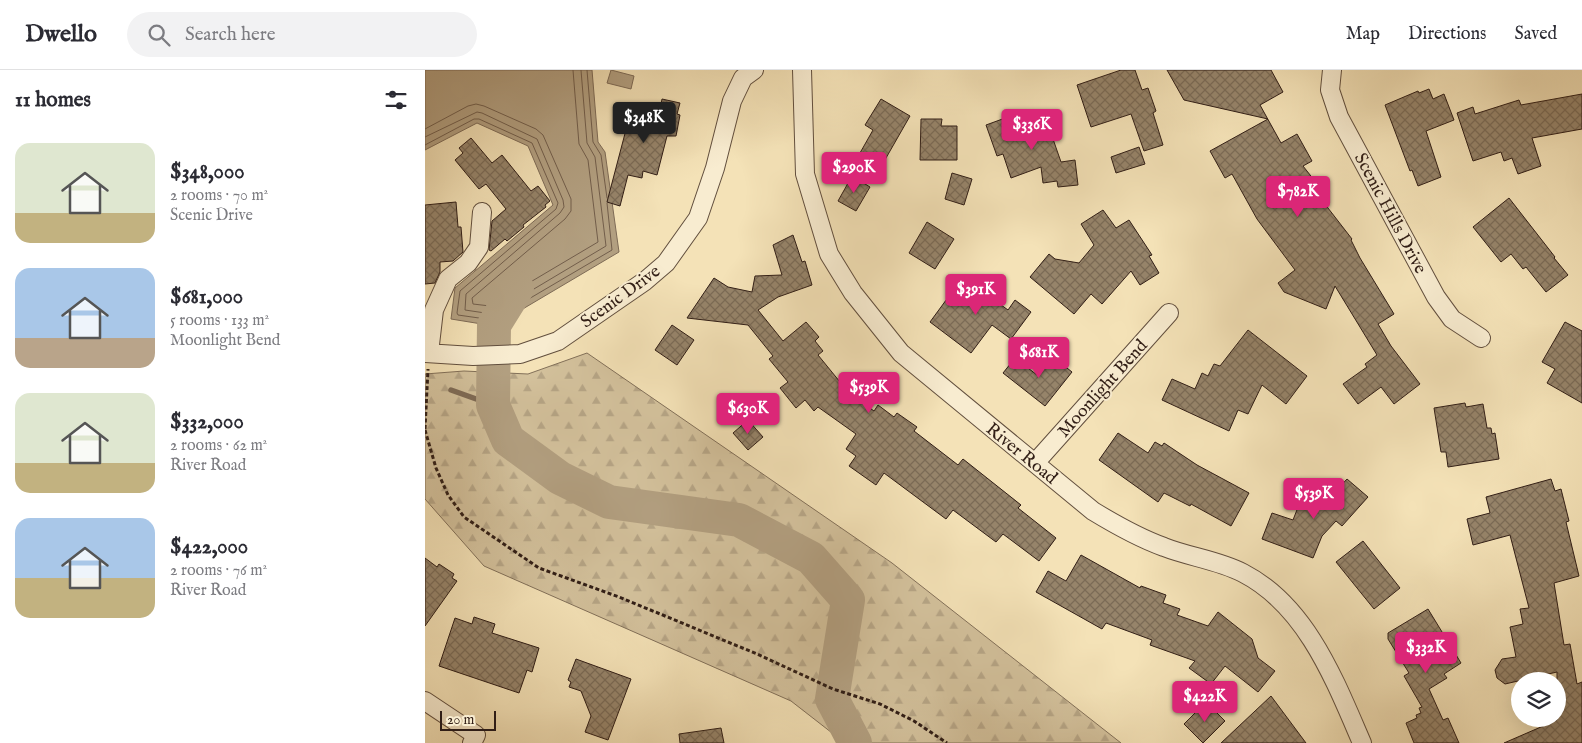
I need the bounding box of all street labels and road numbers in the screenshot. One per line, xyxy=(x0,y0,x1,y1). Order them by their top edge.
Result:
street label: Scenic Hills Drive xyxy=(1348,149,1431,278)
street label: Scenic Drive xyxy=(576,261,665,334)
street label: Moonlight Bend xyxy=(1053,335,1153,443)
street label: River Road xyxy=(981,418,1062,490)

